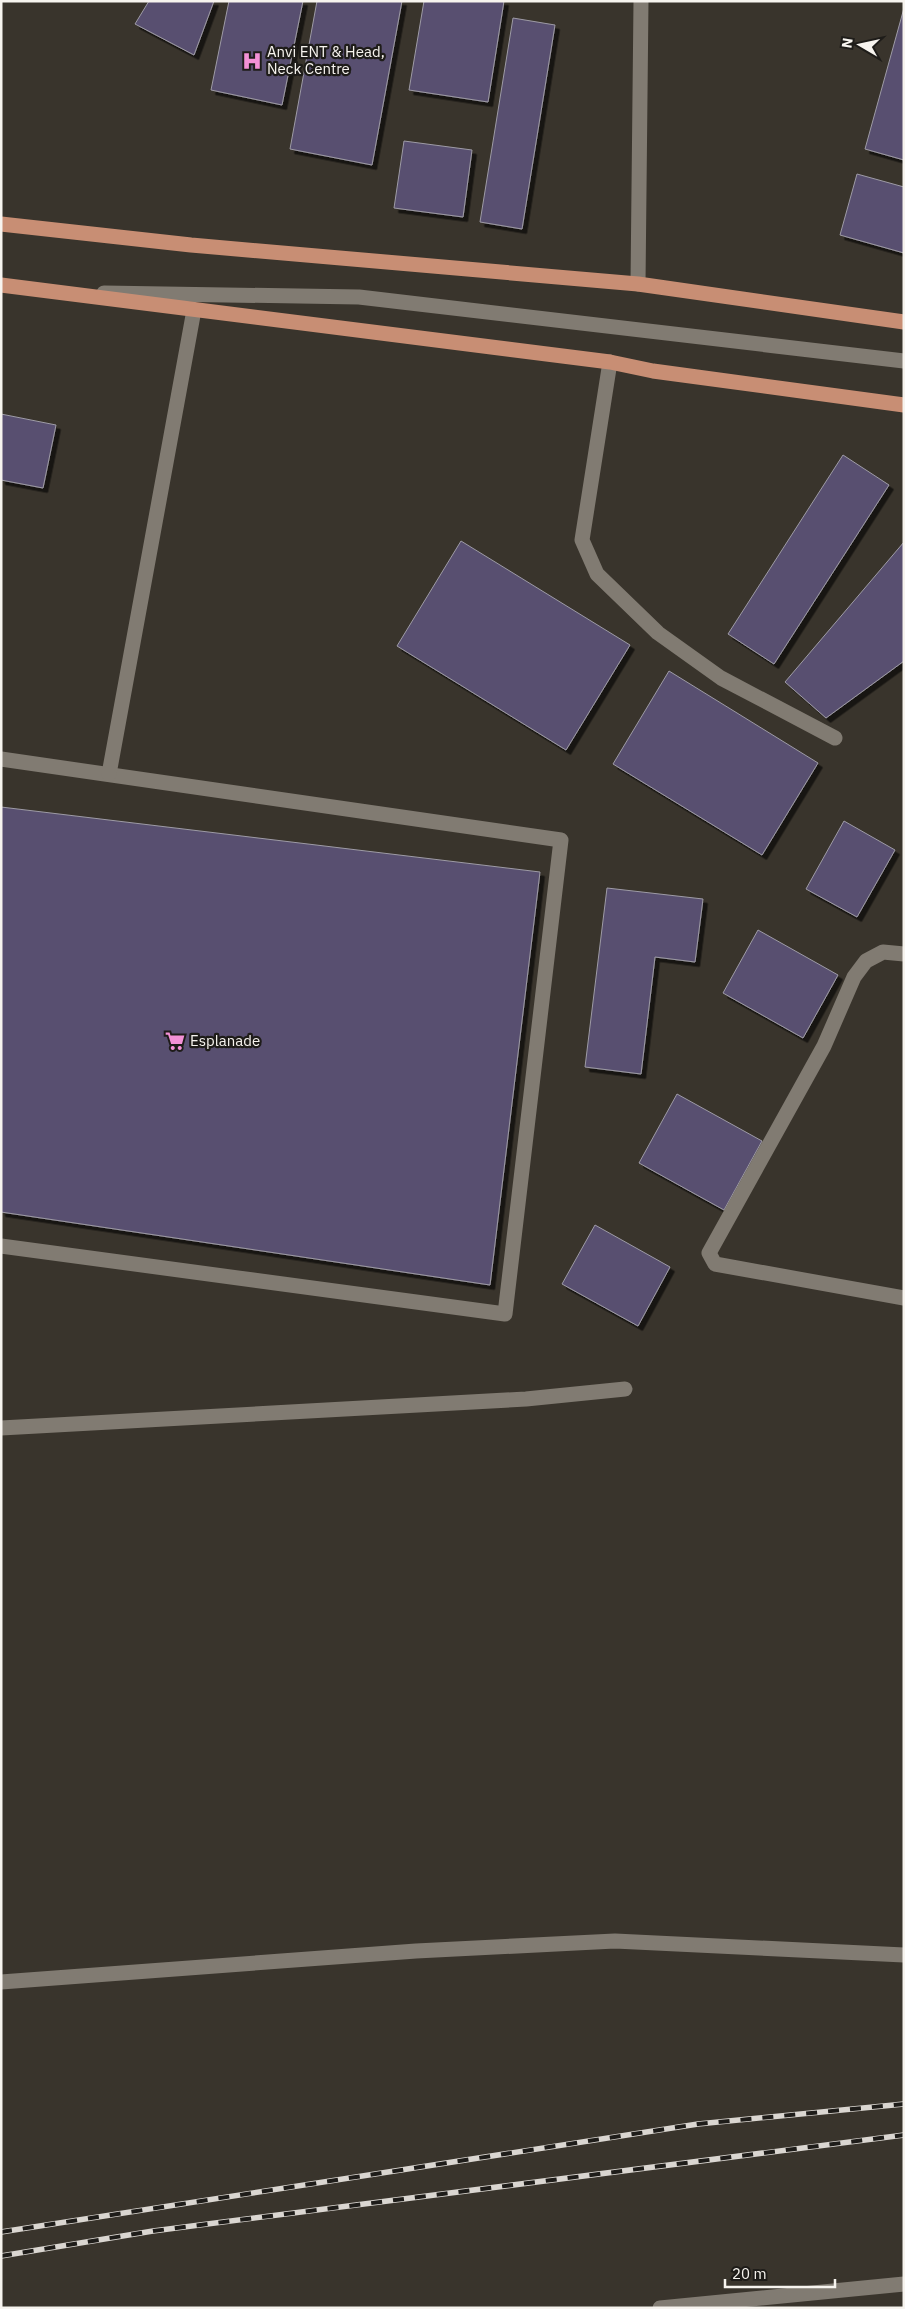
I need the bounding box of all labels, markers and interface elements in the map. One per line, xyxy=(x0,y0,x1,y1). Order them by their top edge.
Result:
north arrow xyxy=(835,20,885,70)
text: N xyxy=(837,37,857,49)
place label: Anvi ENT & Head, Neck Centre xyxy=(267,42,385,78)
hospital icon: Anvi ENT & Head, Neck Centre xyxy=(241,50,263,72)
supermarket icon: Esplanade xyxy=(164,1030,186,1052)
place label: Esplanade xyxy=(190,1031,260,1050)
scale bar xyxy=(725,2256,835,2288)
text: 20 m xyxy=(732,2264,767,2283)

